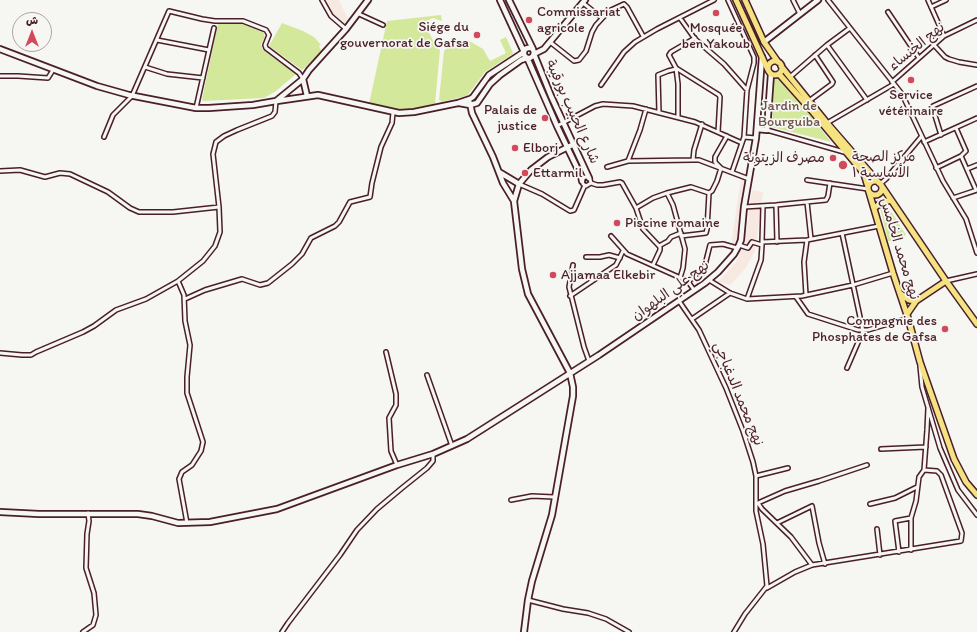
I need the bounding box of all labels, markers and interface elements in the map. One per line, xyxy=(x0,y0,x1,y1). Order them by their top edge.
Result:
place label: Commissariat agricole xyxy=(537,4,621,36)
marker: Mosquée ben Yakoub xyxy=(711,8,721,18)
north arrow xyxy=(12,12,52,52)
text: ش xyxy=(26,14,38,27)
marker: Commissariat agricole xyxy=(524,15,534,25)
place label: Siége du gouvernorat de Gafsa xyxy=(340,19,469,52)
street label: نهج الخنساء xyxy=(885,19,949,75)
place label: Mosquée ben Yakoub xyxy=(682,20,750,52)
marker: Siége du gouvernorat de Gafsa xyxy=(472,30,482,40)
street label: شارع الحبيب بورقيبة xyxy=(542,57,602,167)
marker: Service vétérinaire xyxy=(906,75,916,85)
place label: Service vétérinaire xyxy=(879,87,943,120)
park label: Jardin de Bourguiba xyxy=(758,98,820,130)
place label: Palais de justice xyxy=(484,102,537,134)
marker: Palais de justice xyxy=(540,113,550,123)
place label: Elborj xyxy=(523,140,558,156)
marker: Elborj xyxy=(510,143,520,153)
place label: مركز الصحة الأساسية ١ xyxy=(852,149,915,182)
place label: مصرف الزيتونة xyxy=(743,150,825,166)
marker: مصرف الزيتونة xyxy=(828,153,838,163)
marker: مركز الصحة الأساسية ١ xyxy=(837,159,849,171)
place label: Ettarmil xyxy=(533,165,582,181)
marker: Ettarmil xyxy=(520,168,530,178)
street label: نهج محمد الخامس xyxy=(875,196,923,302)
place label: Piscine romaine xyxy=(625,215,720,231)
marker: Piscine romaine xyxy=(612,218,622,228)
street label: نهج علي البلهوان xyxy=(629,257,713,325)
place label: Ajjamaa Elkebir xyxy=(561,267,655,283)
marker: Ajjamaa Elkebir xyxy=(548,270,558,280)
place label: Compagnie des Phosphates de Gafsa xyxy=(812,313,937,346)
marker: Compagnie des Phosphates de Gafsa xyxy=(940,324,950,334)
street label: نهج محمد الدغباجي xyxy=(709,340,767,448)

